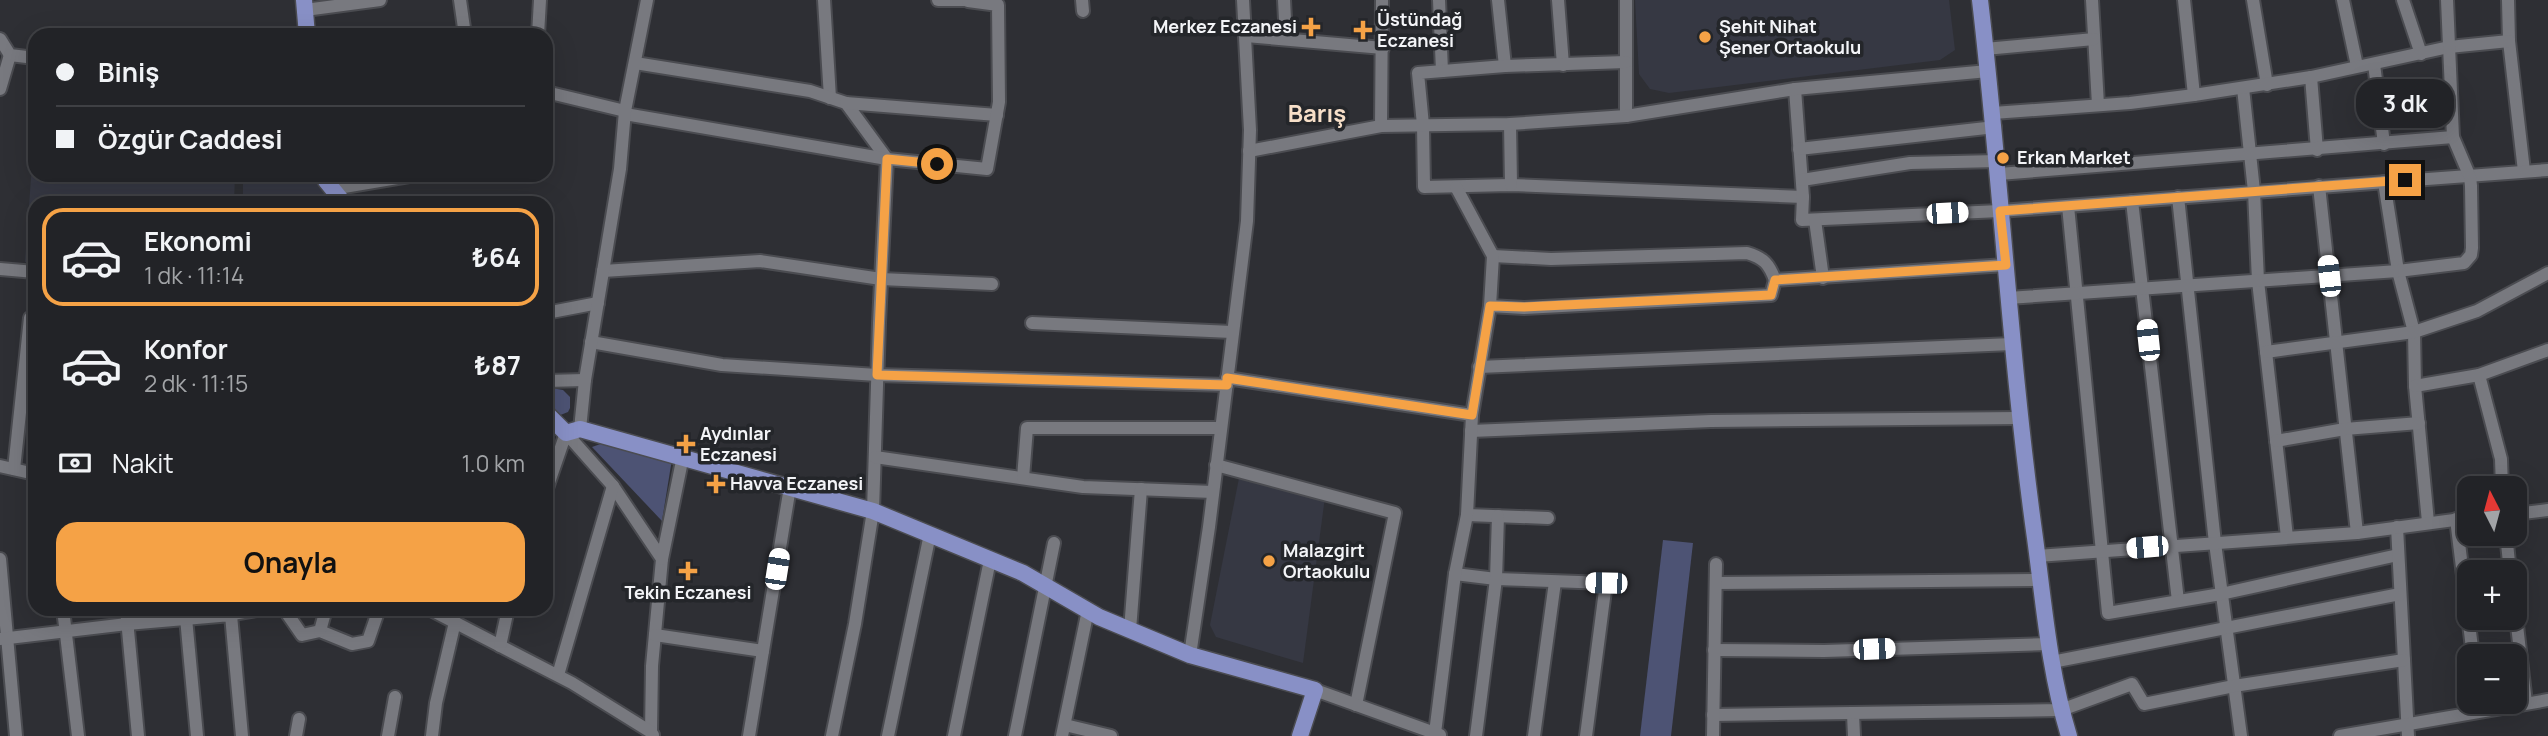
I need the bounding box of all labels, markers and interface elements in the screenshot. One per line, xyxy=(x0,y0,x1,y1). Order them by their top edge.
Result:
place label: Üstündağ Eczanesi xyxy=(1377,7,1462,52)
place label: Merkez Eczanesi xyxy=(1153,14,1297,38)
place label: Şehit Nihat Şener Ortaokulu xyxy=(1719,14,1861,59)
marker: Merkez Eczanesi xyxy=(1303,19,1319,35)
marker: Üstündağ Eczanesi xyxy=(1355,22,1371,38)
marker: Şehit Nihat Şener Ortaokulu xyxy=(1697,29,1713,45)
text: Biniş xyxy=(98,54,159,90)
callout: 3 dk xyxy=(2356,78,2454,128)
text: 3 dk xyxy=(2383,87,2427,119)
district label: Barış xyxy=(1288,96,1346,129)
text: Özgür Caddesi xyxy=(98,121,283,157)
place label: Erkan Market xyxy=(2017,145,2131,169)
route start xyxy=(921,148,953,180)
marker: Erkan Market xyxy=(1995,150,2011,166)
route end xyxy=(2389,164,2421,196)
car xyxy=(1926,201,1969,225)
text: Ekonomi xyxy=(144,223,252,259)
icon: car xyxy=(60,226,123,289)
text: ₺64 xyxy=(472,239,521,275)
car xyxy=(2317,254,2342,298)
text: 1 dk · 11:14 xyxy=(144,259,244,291)
car xyxy=(2136,318,2161,362)
text: Konfor xyxy=(144,331,228,367)
icon: car xyxy=(60,334,123,397)
text: ₺87 xyxy=(474,347,521,383)
text: 2 dk · 11:15 xyxy=(144,367,248,399)
place label: Aydınlar Eczanesi xyxy=(700,421,777,466)
marker: Aydınlar Eczanesi xyxy=(678,436,694,452)
icon: cash xyxy=(56,444,94,482)
text: Nakit xyxy=(112,445,174,481)
text: 1.0 km xyxy=(462,447,525,479)
place label: Havva Eczanesi xyxy=(730,471,863,495)
marker: Havva Eczanesi xyxy=(708,476,724,492)
north arrow xyxy=(2457,476,2527,546)
map controls xyxy=(2457,476,2527,714)
button: Onayla xyxy=(56,522,525,602)
car xyxy=(2126,535,2169,559)
place label: Malazgirt Ortaokulu xyxy=(1283,538,1370,583)
car xyxy=(764,547,791,591)
marker: Malazgirt Ortaokulu xyxy=(1261,553,1277,569)
button: + xyxy=(2457,560,2527,630)
marker: Tekin Eczanesi xyxy=(680,563,696,579)
car xyxy=(1585,572,1628,594)
place label: Tekin Eczanesi xyxy=(625,580,751,604)
car xyxy=(1853,638,1896,660)
button: − xyxy=(2457,644,2527,714)

